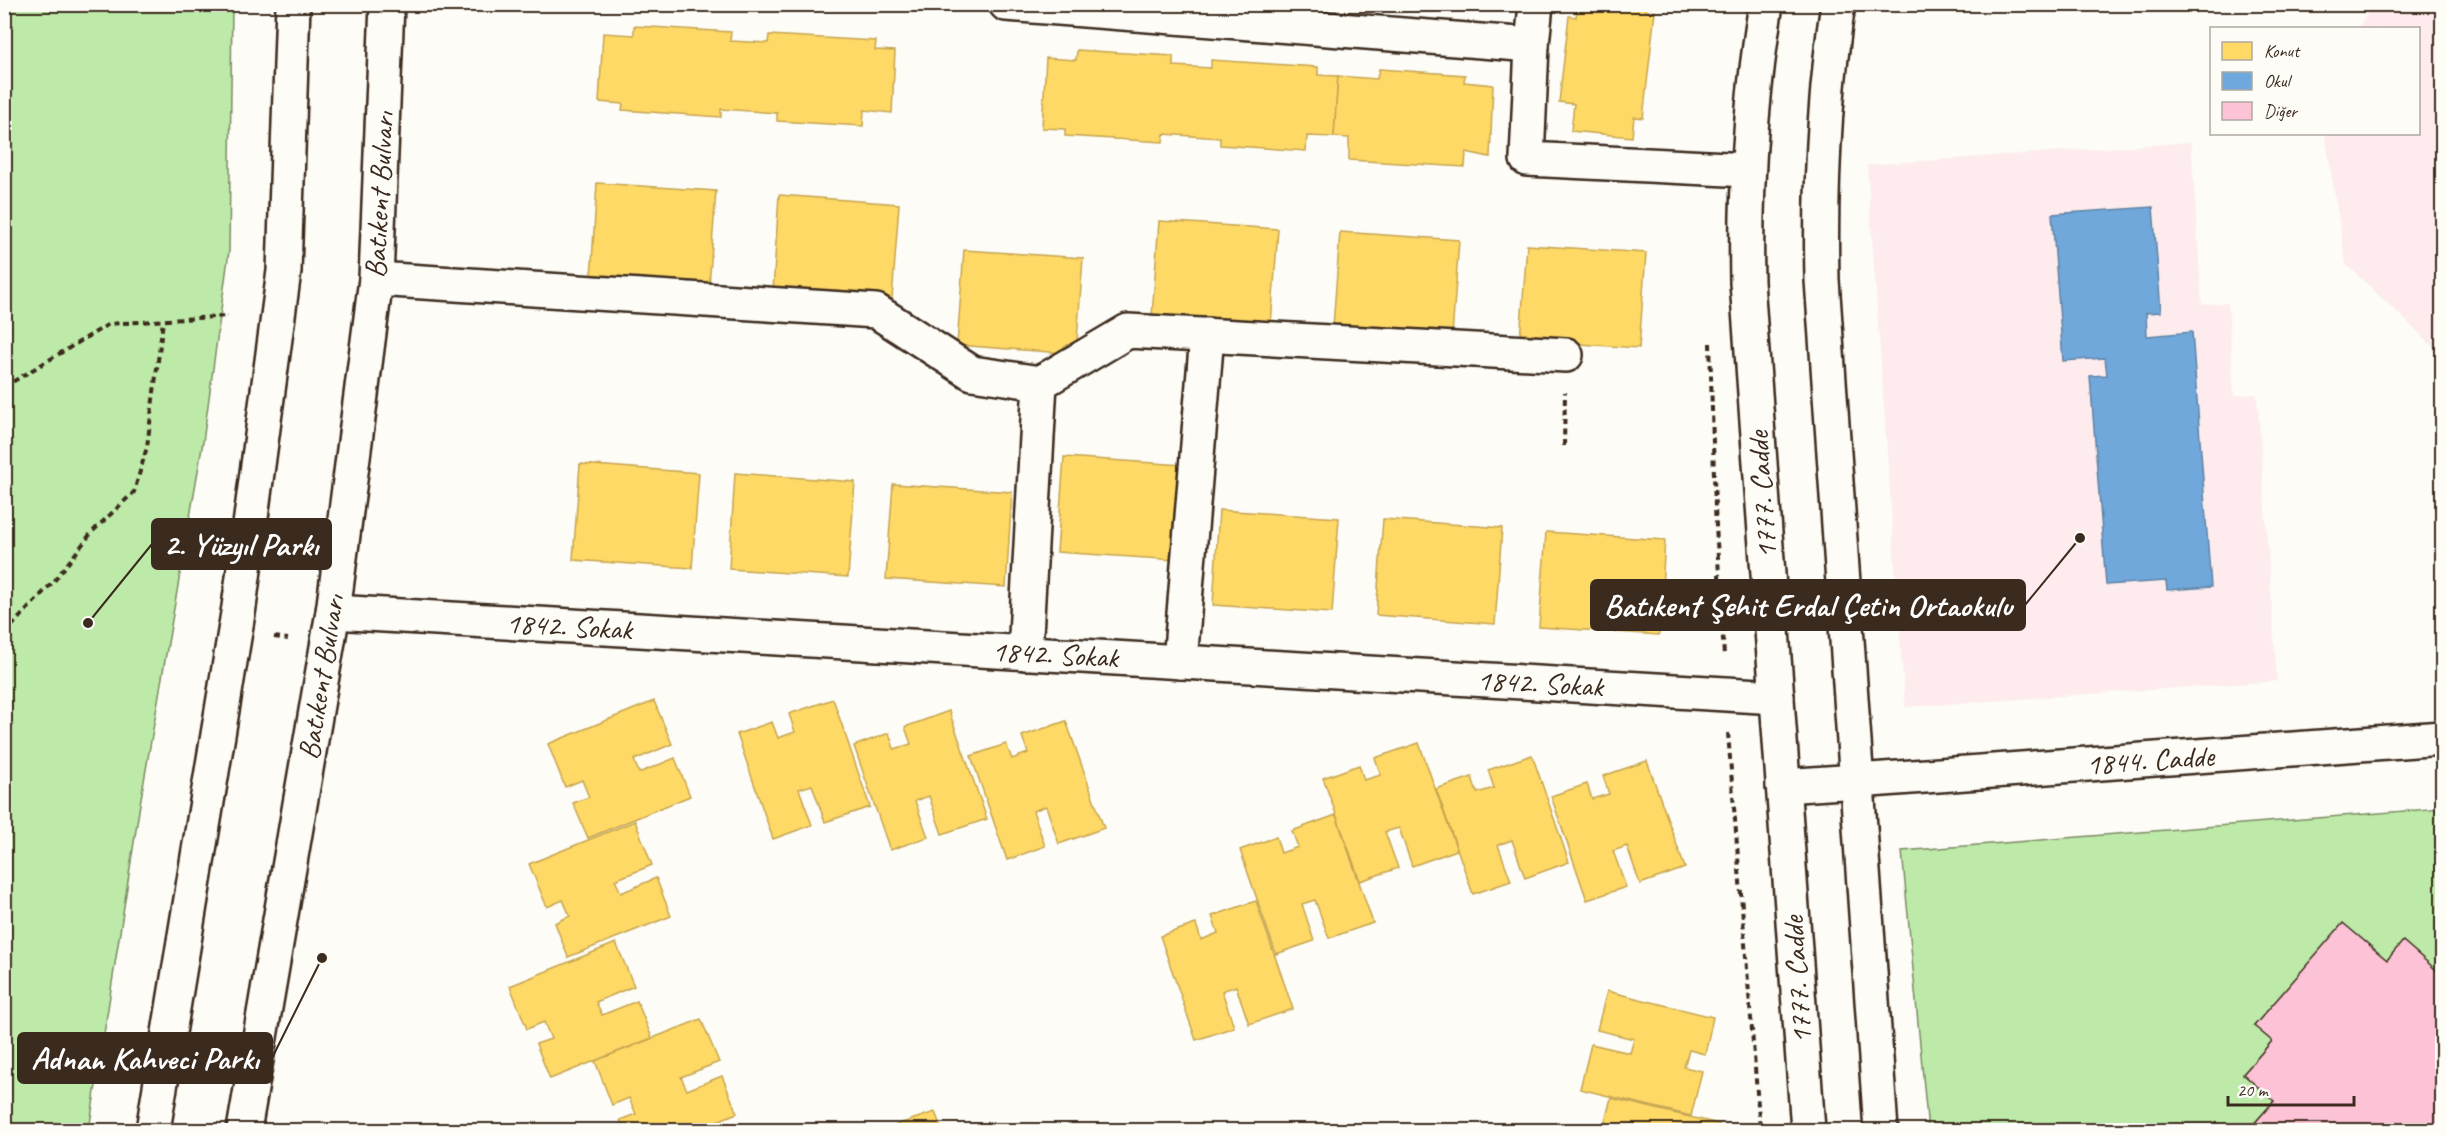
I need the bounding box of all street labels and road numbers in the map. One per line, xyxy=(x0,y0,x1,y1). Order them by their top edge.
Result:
street label: Batıkent Bulvarı xyxy=(356,110,402,279)
street label: 1777. Cadde xyxy=(1738,428,1785,560)
street label: Batıkent Bulvarı xyxy=(289,591,353,762)
street label: 1842. Sokak xyxy=(505,604,635,648)
street label: 1842. Sokak xyxy=(991,632,1121,676)
street label: 1842. Sokak xyxy=(1476,661,1606,705)
street label: 1844. Cadde xyxy=(2085,736,2217,783)
street label: 1777. Cadde xyxy=(1773,913,1820,1045)

